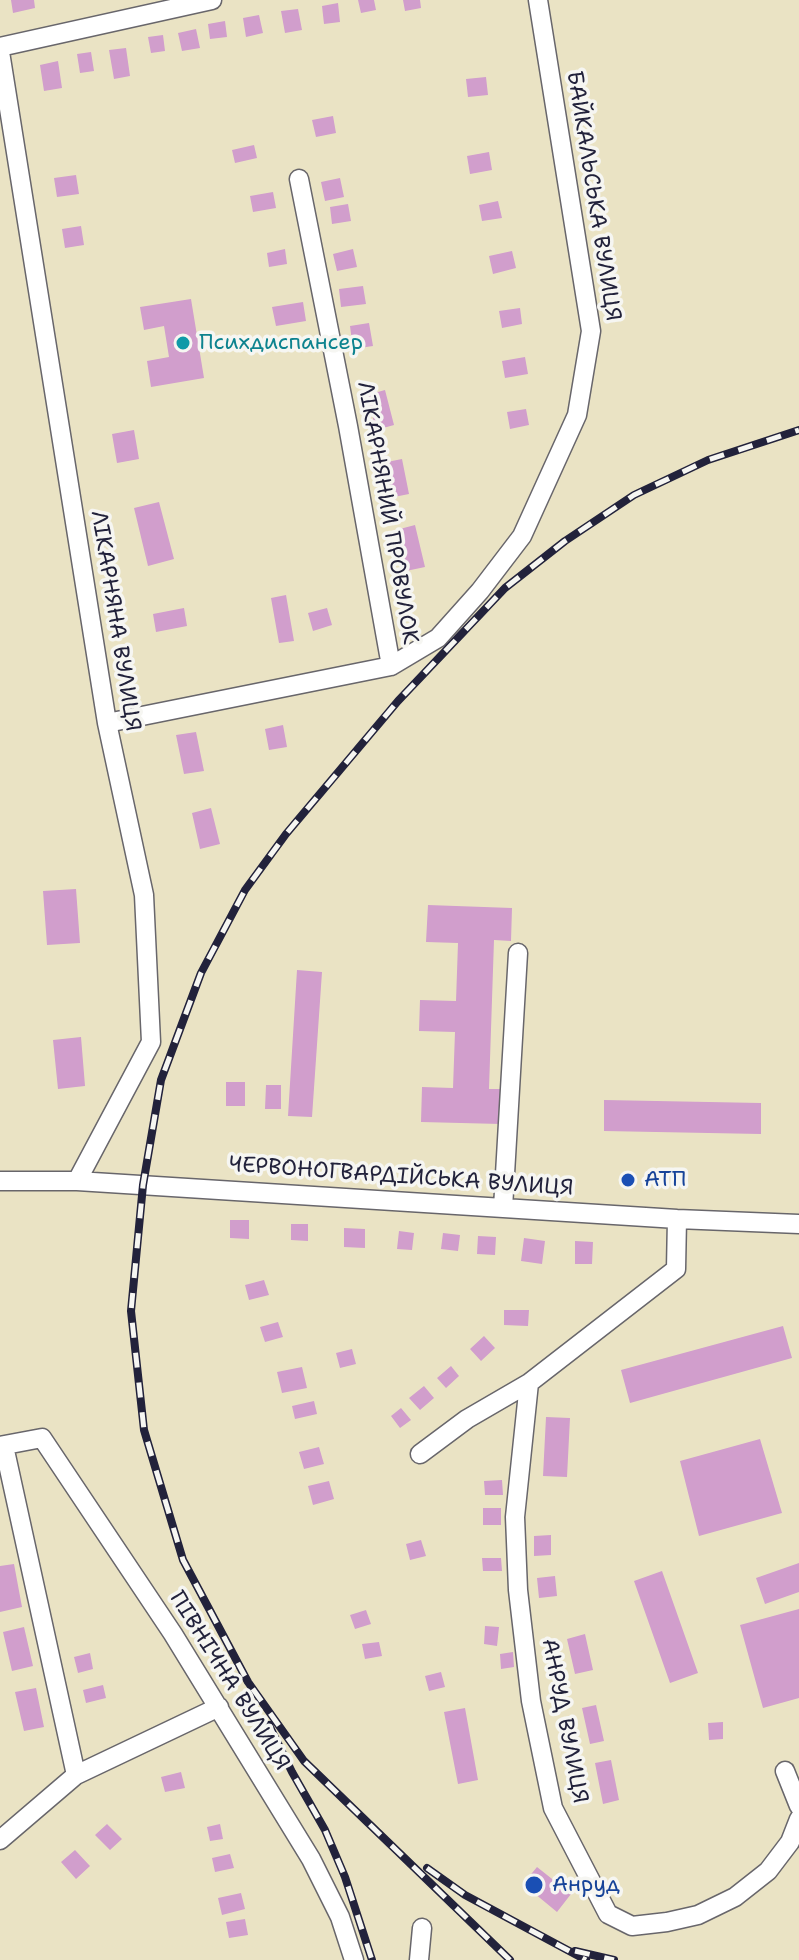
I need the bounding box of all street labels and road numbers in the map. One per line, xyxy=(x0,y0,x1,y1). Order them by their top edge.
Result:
street label: БАЙКАЛЬСЬКА ВУЛИЦЯ xyxy=(560,69,626,323)
street label: ЛІКАРНЯНИЙ ПРОВУЛОК xyxy=(351,379,423,647)
street label: ЛІКАРНЯНА ВУЛИЦЯ xyxy=(85,509,145,733)
street label: ЧЕРВОНОГВАРДІЙСЬКА ВУЛИЦЯ xyxy=(228,1152,574,1202)
street label: ПІВНІЧНА ВУЛИЦЯ xyxy=(163,1587,295,1775)
street label: АНРУД ВУЛИЦЯ xyxy=(535,1636,593,1806)

